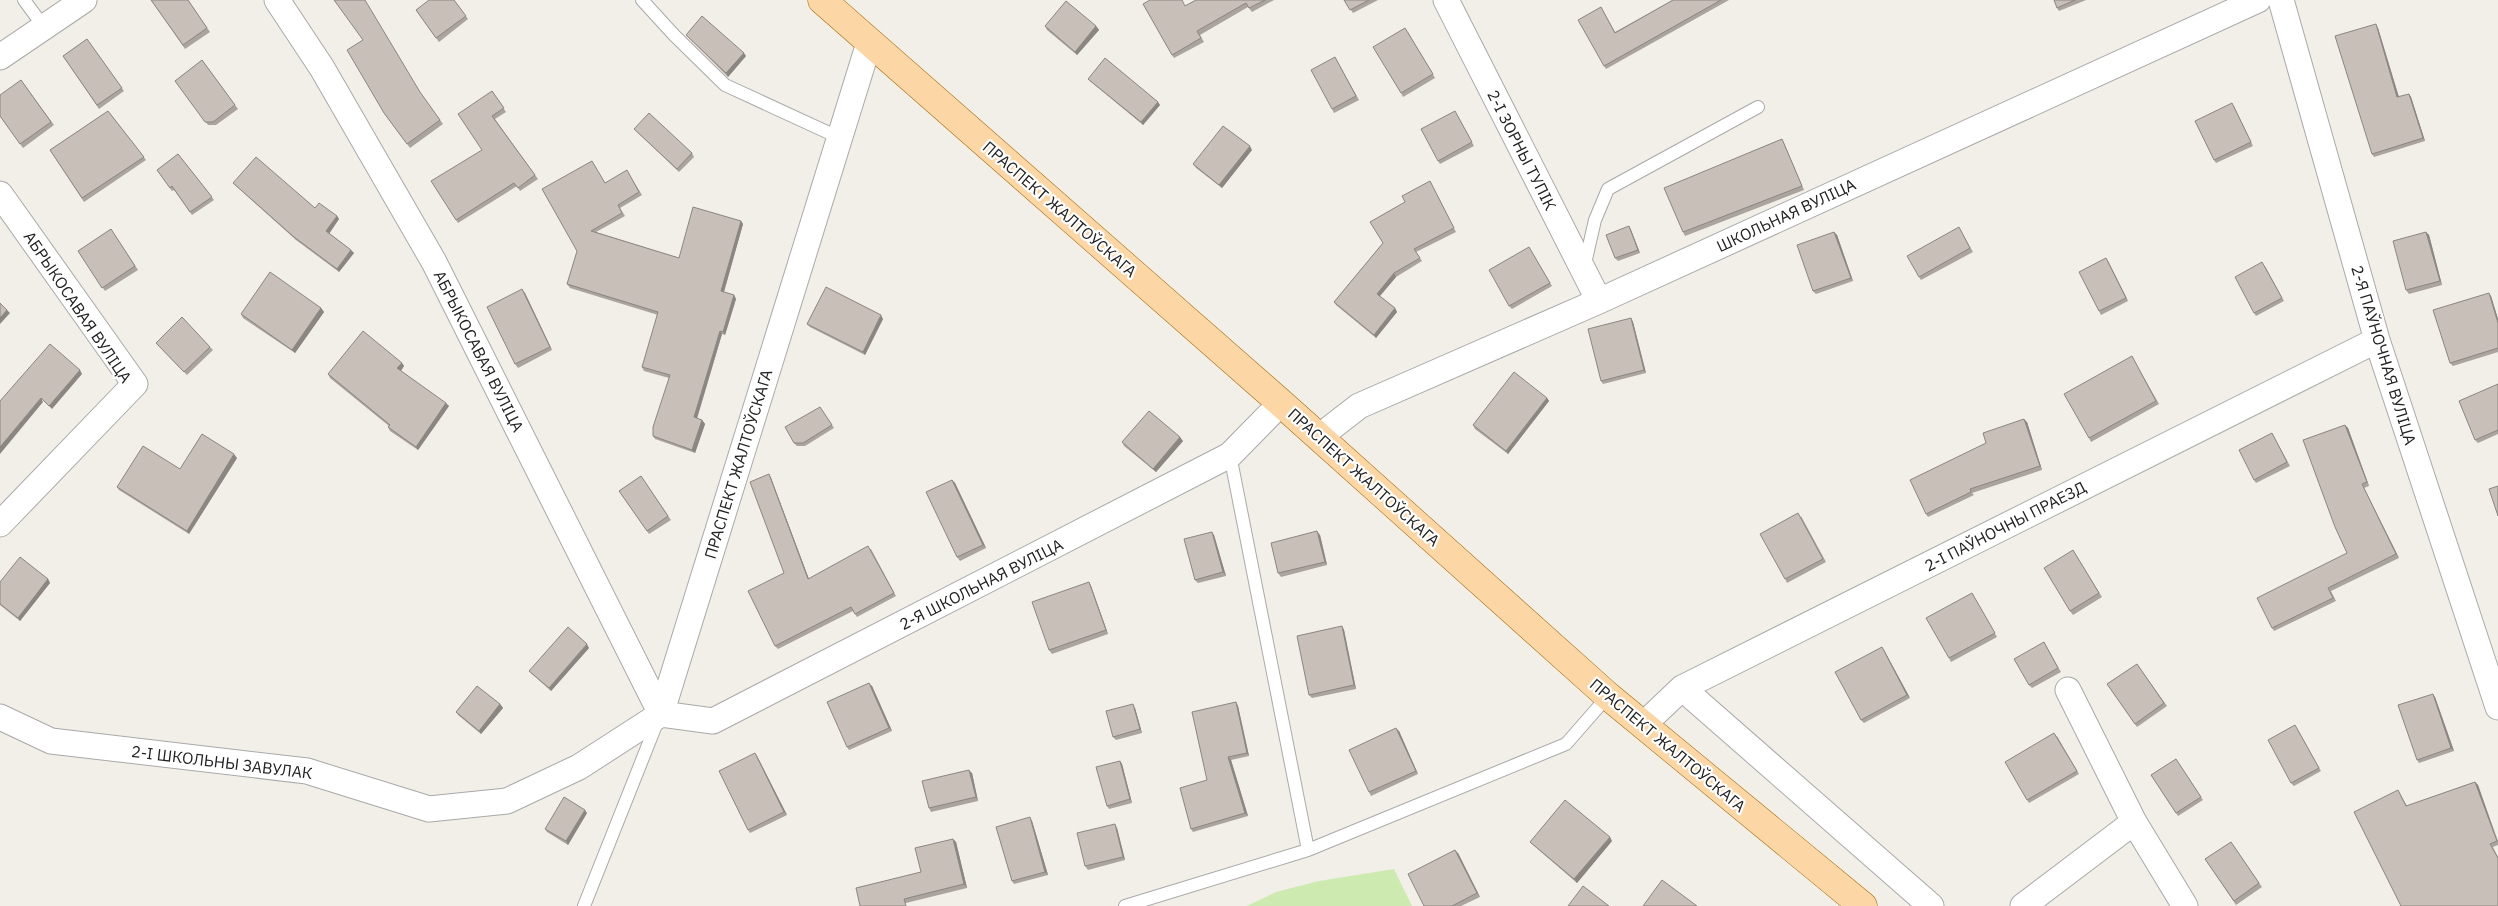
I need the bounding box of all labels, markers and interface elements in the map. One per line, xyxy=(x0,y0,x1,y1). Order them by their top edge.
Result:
street label: 2-І ЗОРНЫ ТУПІК xyxy=(1483,87,1561,213)
street label: ПРАСПЕКТ ЖАЛТОЎСКАГА xyxy=(979,137,1141,281)
street label: ШКОЛЬНАЯ ВУЛІЦА xyxy=(1713,174,1859,256)
street label: АБРЫКОСАВАЯ ВУЛІЦА xyxy=(20,227,136,387)
street label: 2-Я ПАЎНОЧНАЯ ВУЛІЦА xyxy=(2347,263,2421,447)
street label: АБРЫКОСАВАЯ ВУЛІЦА xyxy=(430,267,528,435)
street label: ПРАСПЕКТ ЖАЛТОЎСКАГА xyxy=(700,367,776,561)
street label: ПРАСПЕКТ ЖАЛТОЎСКАГА xyxy=(1284,404,1444,550)
street label: 2-І ПАЎНОЧНЫ ПРАЕЗД xyxy=(1921,476,2089,575)
street label: 2-Я ШКОЛЬНАЯ ВУЛІЦА xyxy=(896,534,1066,634)
street label: ПРАСПЕКТ ЖАЛТОЎСКАГА xyxy=(1586,674,1750,816)
street label: 2-І ШКОЛЬНЫ ЗАВУЛАК xyxy=(130,741,314,783)

